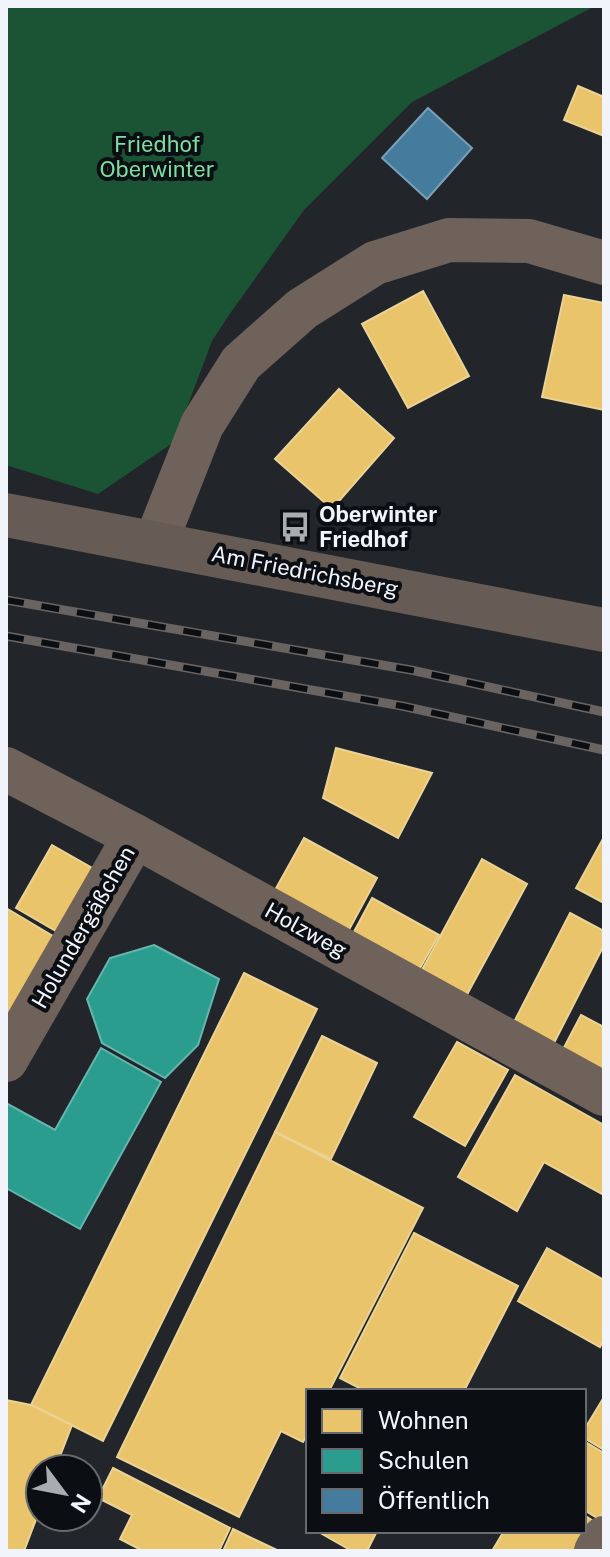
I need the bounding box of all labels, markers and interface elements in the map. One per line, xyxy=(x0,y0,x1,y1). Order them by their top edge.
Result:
park label: Friedhof Oberwinter xyxy=(100,131,214,182)
place label: Oberwinter Friedhof xyxy=(319,501,437,552)
bus stop icon: Oberwinter Friedhof xyxy=(278,510,312,544)
street label: Am Friedrichsberg xyxy=(209,540,401,602)
street label: Holundergäßchen xyxy=(26,841,140,1013)
street label: Holzweg xyxy=(261,897,351,963)
legend xyxy=(306,1389,586,1533)
text: Wohnen xyxy=(378,1406,469,1434)
text: Schulen xyxy=(378,1446,469,1474)
north arrow xyxy=(24,1453,104,1533)
text: Öffentlich xyxy=(378,1485,490,1514)
text: N xyxy=(65,1489,97,1518)

